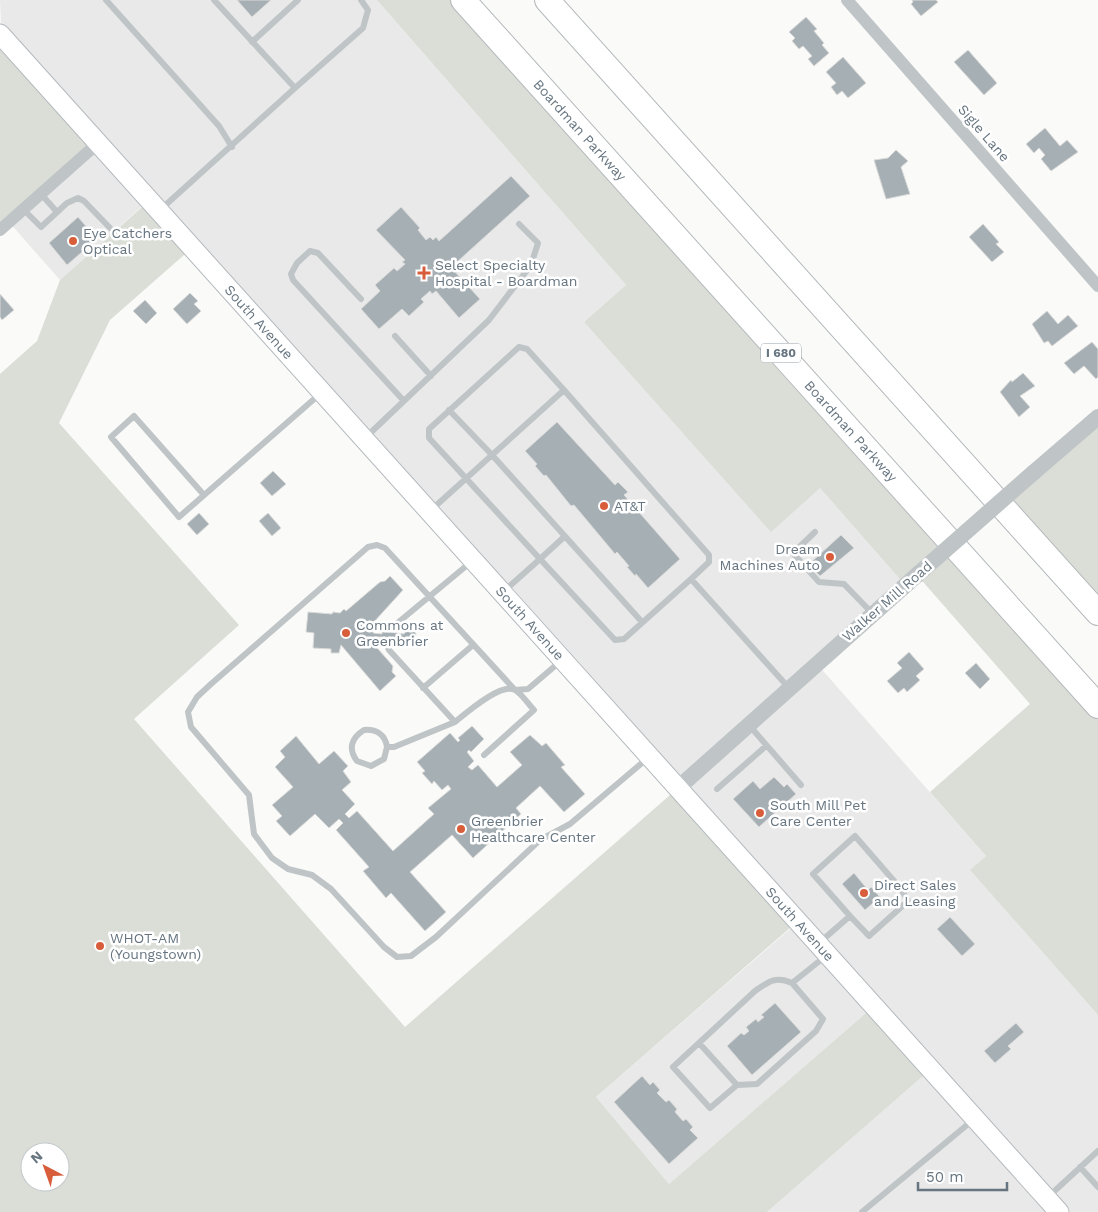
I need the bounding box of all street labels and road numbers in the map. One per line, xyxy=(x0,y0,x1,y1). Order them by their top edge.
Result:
street label: Boardman Parkway xyxy=(530,76,630,185)
street label: Sigle Lane xyxy=(955,101,1013,165)
street label: South Avenue xyxy=(222,282,296,362)
road number: I 680 xyxy=(761,343,801,362)
street label: Boardman Parkway xyxy=(801,377,901,486)
street label: Walker Mill Road xyxy=(839,558,935,644)
street label: South Avenue xyxy=(493,583,567,663)
street label: South Avenue xyxy=(763,884,837,964)

